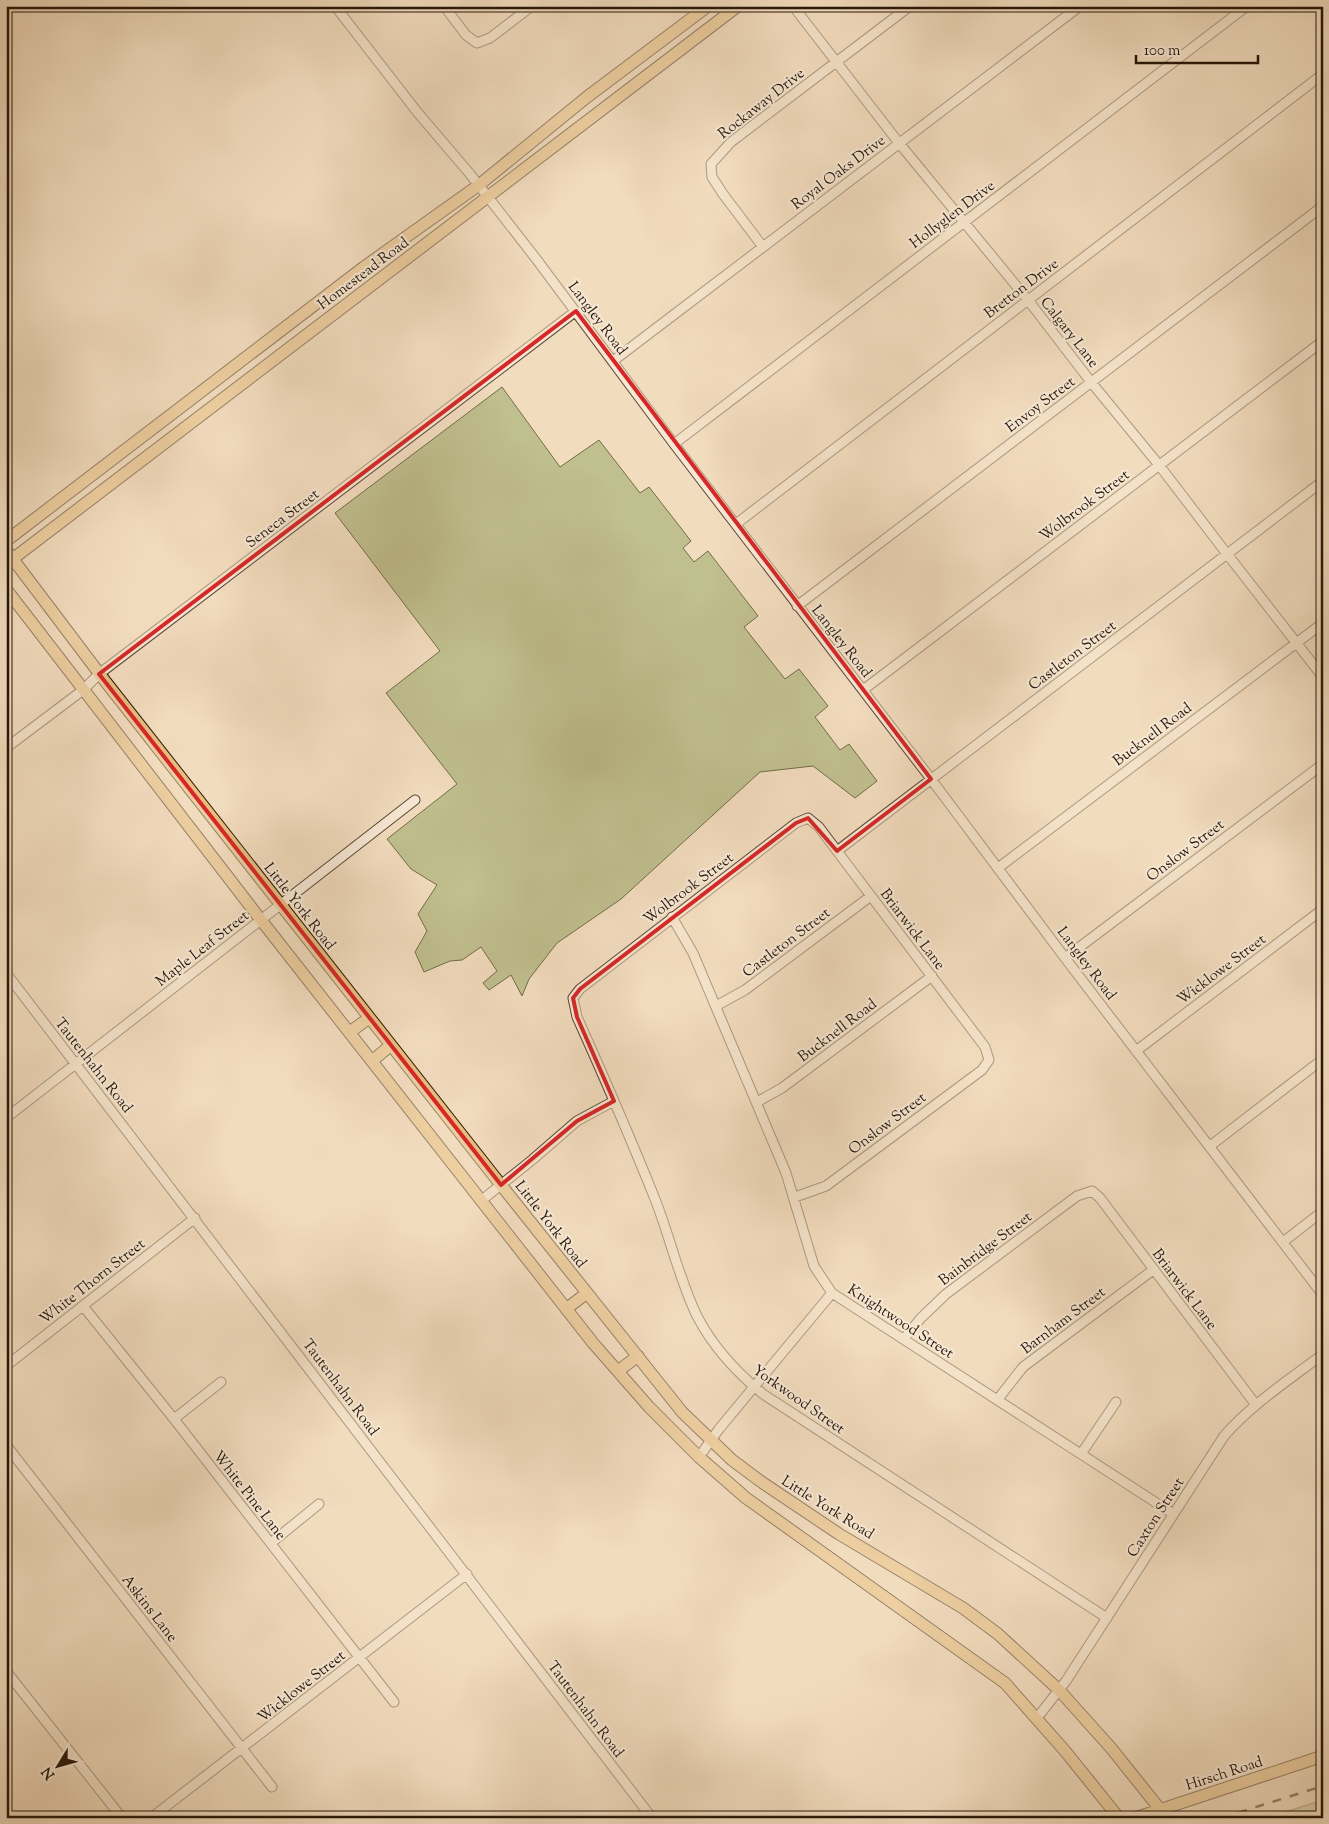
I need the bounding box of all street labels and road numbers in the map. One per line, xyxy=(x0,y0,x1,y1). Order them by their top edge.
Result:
street label: Rockaway Drive xyxy=(714,64,810,145)
street label: Royal Oaks Drive xyxy=(787,131,890,216)
street label: Hollyglen Drive xyxy=(906,176,1000,254)
street label: Homestead Road xyxy=(314,233,414,316)
street label: Bretton Drive xyxy=(980,254,1064,324)
street label: Langley Road xyxy=(562,278,632,360)
street label: Calgary Lane xyxy=(1034,293,1103,373)
street label: Envoy Street xyxy=(1002,372,1080,438)
street label: Wolbrook Street xyxy=(1036,465,1134,547)
street label: Seneca Street xyxy=(242,485,324,554)
street label: Langley Road xyxy=(806,601,876,683)
street label: Castleton Street xyxy=(1025,616,1121,696)
street label: Bucknell Road xyxy=(1109,698,1197,772)
street label: Onslow Street xyxy=(1143,815,1229,887)
street label: Wolbrook Street xyxy=(640,848,738,930)
street label: Little York Road xyxy=(258,859,340,955)
street label: Briarwick Lane xyxy=(874,885,949,975)
street label: Castleton Street xyxy=(739,903,835,983)
street label: Maple Leaf Street xyxy=(152,906,254,992)
street label: Langley Road xyxy=(1051,923,1121,1005)
street label: Wicklowe Street xyxy=(1173,930,1271,1011)
street label: Bucknell Road xyxy=(794,994,882,1068)
street label: Tautenhahn Road xyxy=(49,1014,137,1118)
street label: Onslow Street xyxy=(845,1088,931,1160)
street label: Little York Road xyxy=(509,1177,591,1273)
street label: Bainbridge Street xyxy=(935,1207,1037,1291)
street label: White Thorn Street xyxy=(36,1234,150,1330)
street label: Briarwick Lane xyxy=(1146,1245,1221,1335)
street label: Knightwood Street xyxy=(843,1280,957,1364)
street label: Barnham Street xyxy=(1017,1283,1110,1360)
street label: Tautenhahn Road xyxy=(297,1335,383,1441)
street label: Yorkwood Street xyxy=(748,1361,849,1440)
street label: White Pine Lane xyxy=(207,1447,290,1545)
street label: Little York Road xyxy=(777,1471,878,1545)
street label: Caxton Street xyxy=(1123,1474,1190,1562)
street label: Askins Lane xyxy=(116,1571,182,1647)
street label: Wicklowe Street xyxy=(254,1646,350,1728)
street label: Tautenhahn Road xyxy=(542,1657,628,1763)
street label: Hirsch Road xyxy=(1183,1752,1266,1797)

